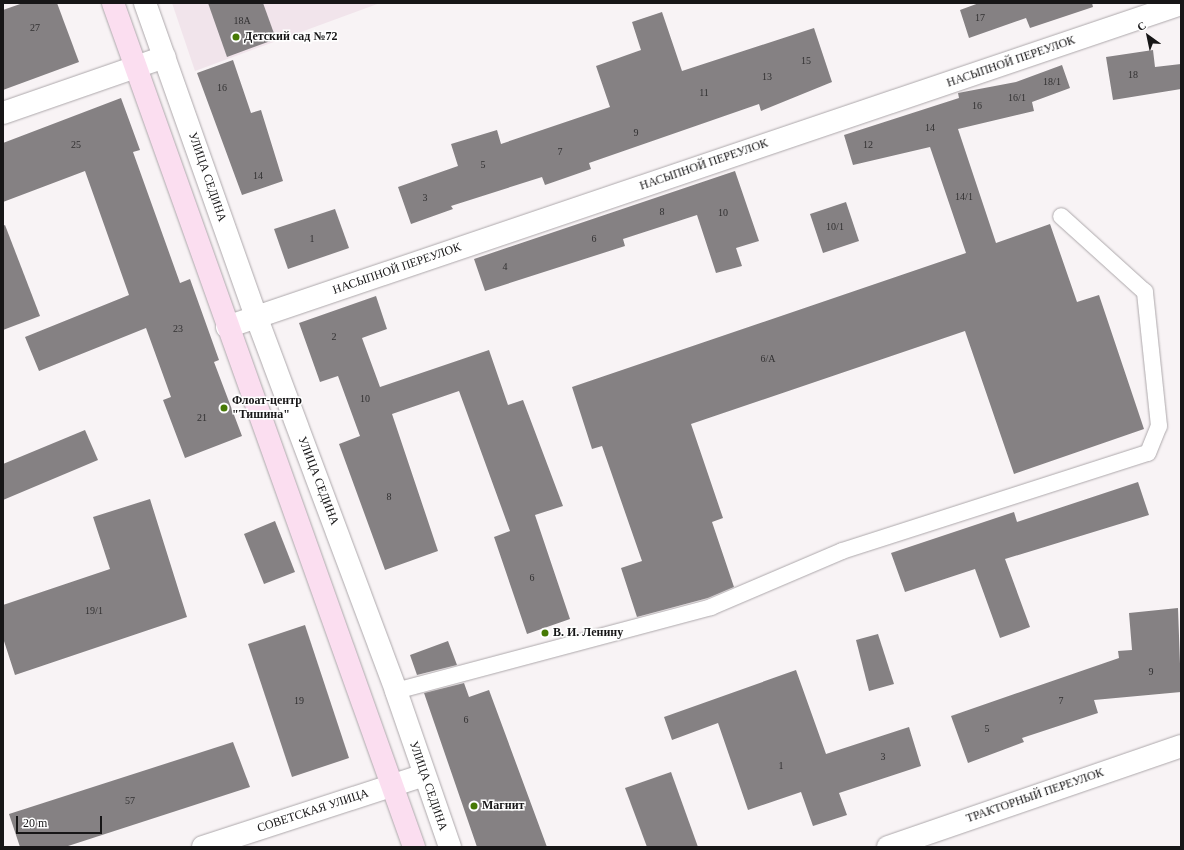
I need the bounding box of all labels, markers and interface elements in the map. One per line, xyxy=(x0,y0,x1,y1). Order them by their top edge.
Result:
house number: 17 xyxy=(975,12,985,24)
house number: 18А xyxy=(233,15,251,27)
north arrow xyxy=(1128,16,1168,56)
text: С xyxy=(1135,19,1148,33)
house number: 27 xyxy=(30,22,40,34)
place label: Детский сад №72 xyxy=(244,30,337,44)
marker: Детский сад №72 xyxy=(231,32,241,42)
street label: НАСЫПНОЙ ПЕРЕУЛОК xyxy=(945,33,1077,91)
house number: 15 xyxy=(801,55,811,67)
house number: 18 xyxy=(1128,69,1138,81)
house number: 13 xyxy=(762,71,772,83)
house number: 18/1 xyxy=(1043,76,1061,88)
house number: 16 xyxy=(217,82,227,94)
house number: 11 xyxy=(699,87,709,99)
house number: 16/1 xyxy=(1008,92,1026,104)
house number: 16 xyxy=(972,100,982,112)
house number: 14 xyxy=(925,122,935,134)
house number: 9 xyxy=(634,127,638,139)
street label: УЛИЦА СЕДИНА xyxy=(185,130,229,224)
street label: НАСЫПНОЙ ПЕРЕУЛОК xyxy=(638,136,770,194)
house number: 25 xyxy=(71,139,81,151)
house number: 12 xyxy=(863,139,873,151)
house number: 7 xyxy=(558,146,562,158)
house number: 5 xyxy=(480,159,486,171)
house number: 14 xyxy=(253,170,263,182)
house number: 14/1 xyxy=(955,191,973,203)
house number: 3 xyxy=(422,192,428,204)
house number: 8 xyxy=(660,206,664,218)
house number: 10 xyxy=(718,207,728,219)
house number: 10/1 xyxy=(826,221,844,233)
house number: 1 xyxy=(310,233,314,245)
house number: 6 xyxy=(592,233,596,245)
street label: НАСЫПНОЙ ПЕРЕУЛОК xyxy=(331,240,463,298)
house number: 4 xyxy=(502,261,508,273)
house number: 23 xyxy=(173,323,183,335)
house number: 2 xyxy=(332,331,336,343)
house number: 6/А xyxy=(760,353,776,365)
house number: 10 xyxy=(360,393,370,405)
place label: Флоат-центр "Тишина" xyxy=(232,394,302,422)
marker: Флоат-центр "Тишина" xyxy=(219,403,229,413)
house number: 21 xyxy=(197,412,207,424)
street label: УЛИЦА СЕДИНА xyxy=(294,435,342,527)
house number: 8 xyxy=(386,491,392,503)
house number: 6 xyxy=(530,572,534,584)
house number: 19/1 xyxy=(85,605,103,617)
place label: В. И. Ленину xyxy=(553,626,623,640)
marker: В. И. Ленину xyxy=(540,628,550,638)
house number: 9 xyxy=(1148,666,1154,678)
house number: 19 xyxy=(294,695,304,707)
house number: 7 xyxy=(1058,695,1064,707)
house number: 6 xyxy=(464,714,468,726)
house number: 5 xyxy=(984,723,990,735)
street label: УЛИЦА СЕДИНА xyxy=(406,739,450,833)
house number: 3 xyxy=(880,751,886,763)
house number: 1 xyxy=(778,760,784,772)
street label: ТРАКТОРНЫЙ ПЕРЕУЛОК xyxy=(964,766,1106,826)
street label: СОВЕТСКАЯ УЛИЦА xyxy=(255,786,371,836)
house number: 57 xyxy=(125,795,135,807)
place label: Магнит xyxy=(482,799,524,813)
marker: Магнит xyxy=(469,801,479,811)
scale bar xyxy=(18,808,104,834)
text: 20 m xyxy=(23,816,47,830)

